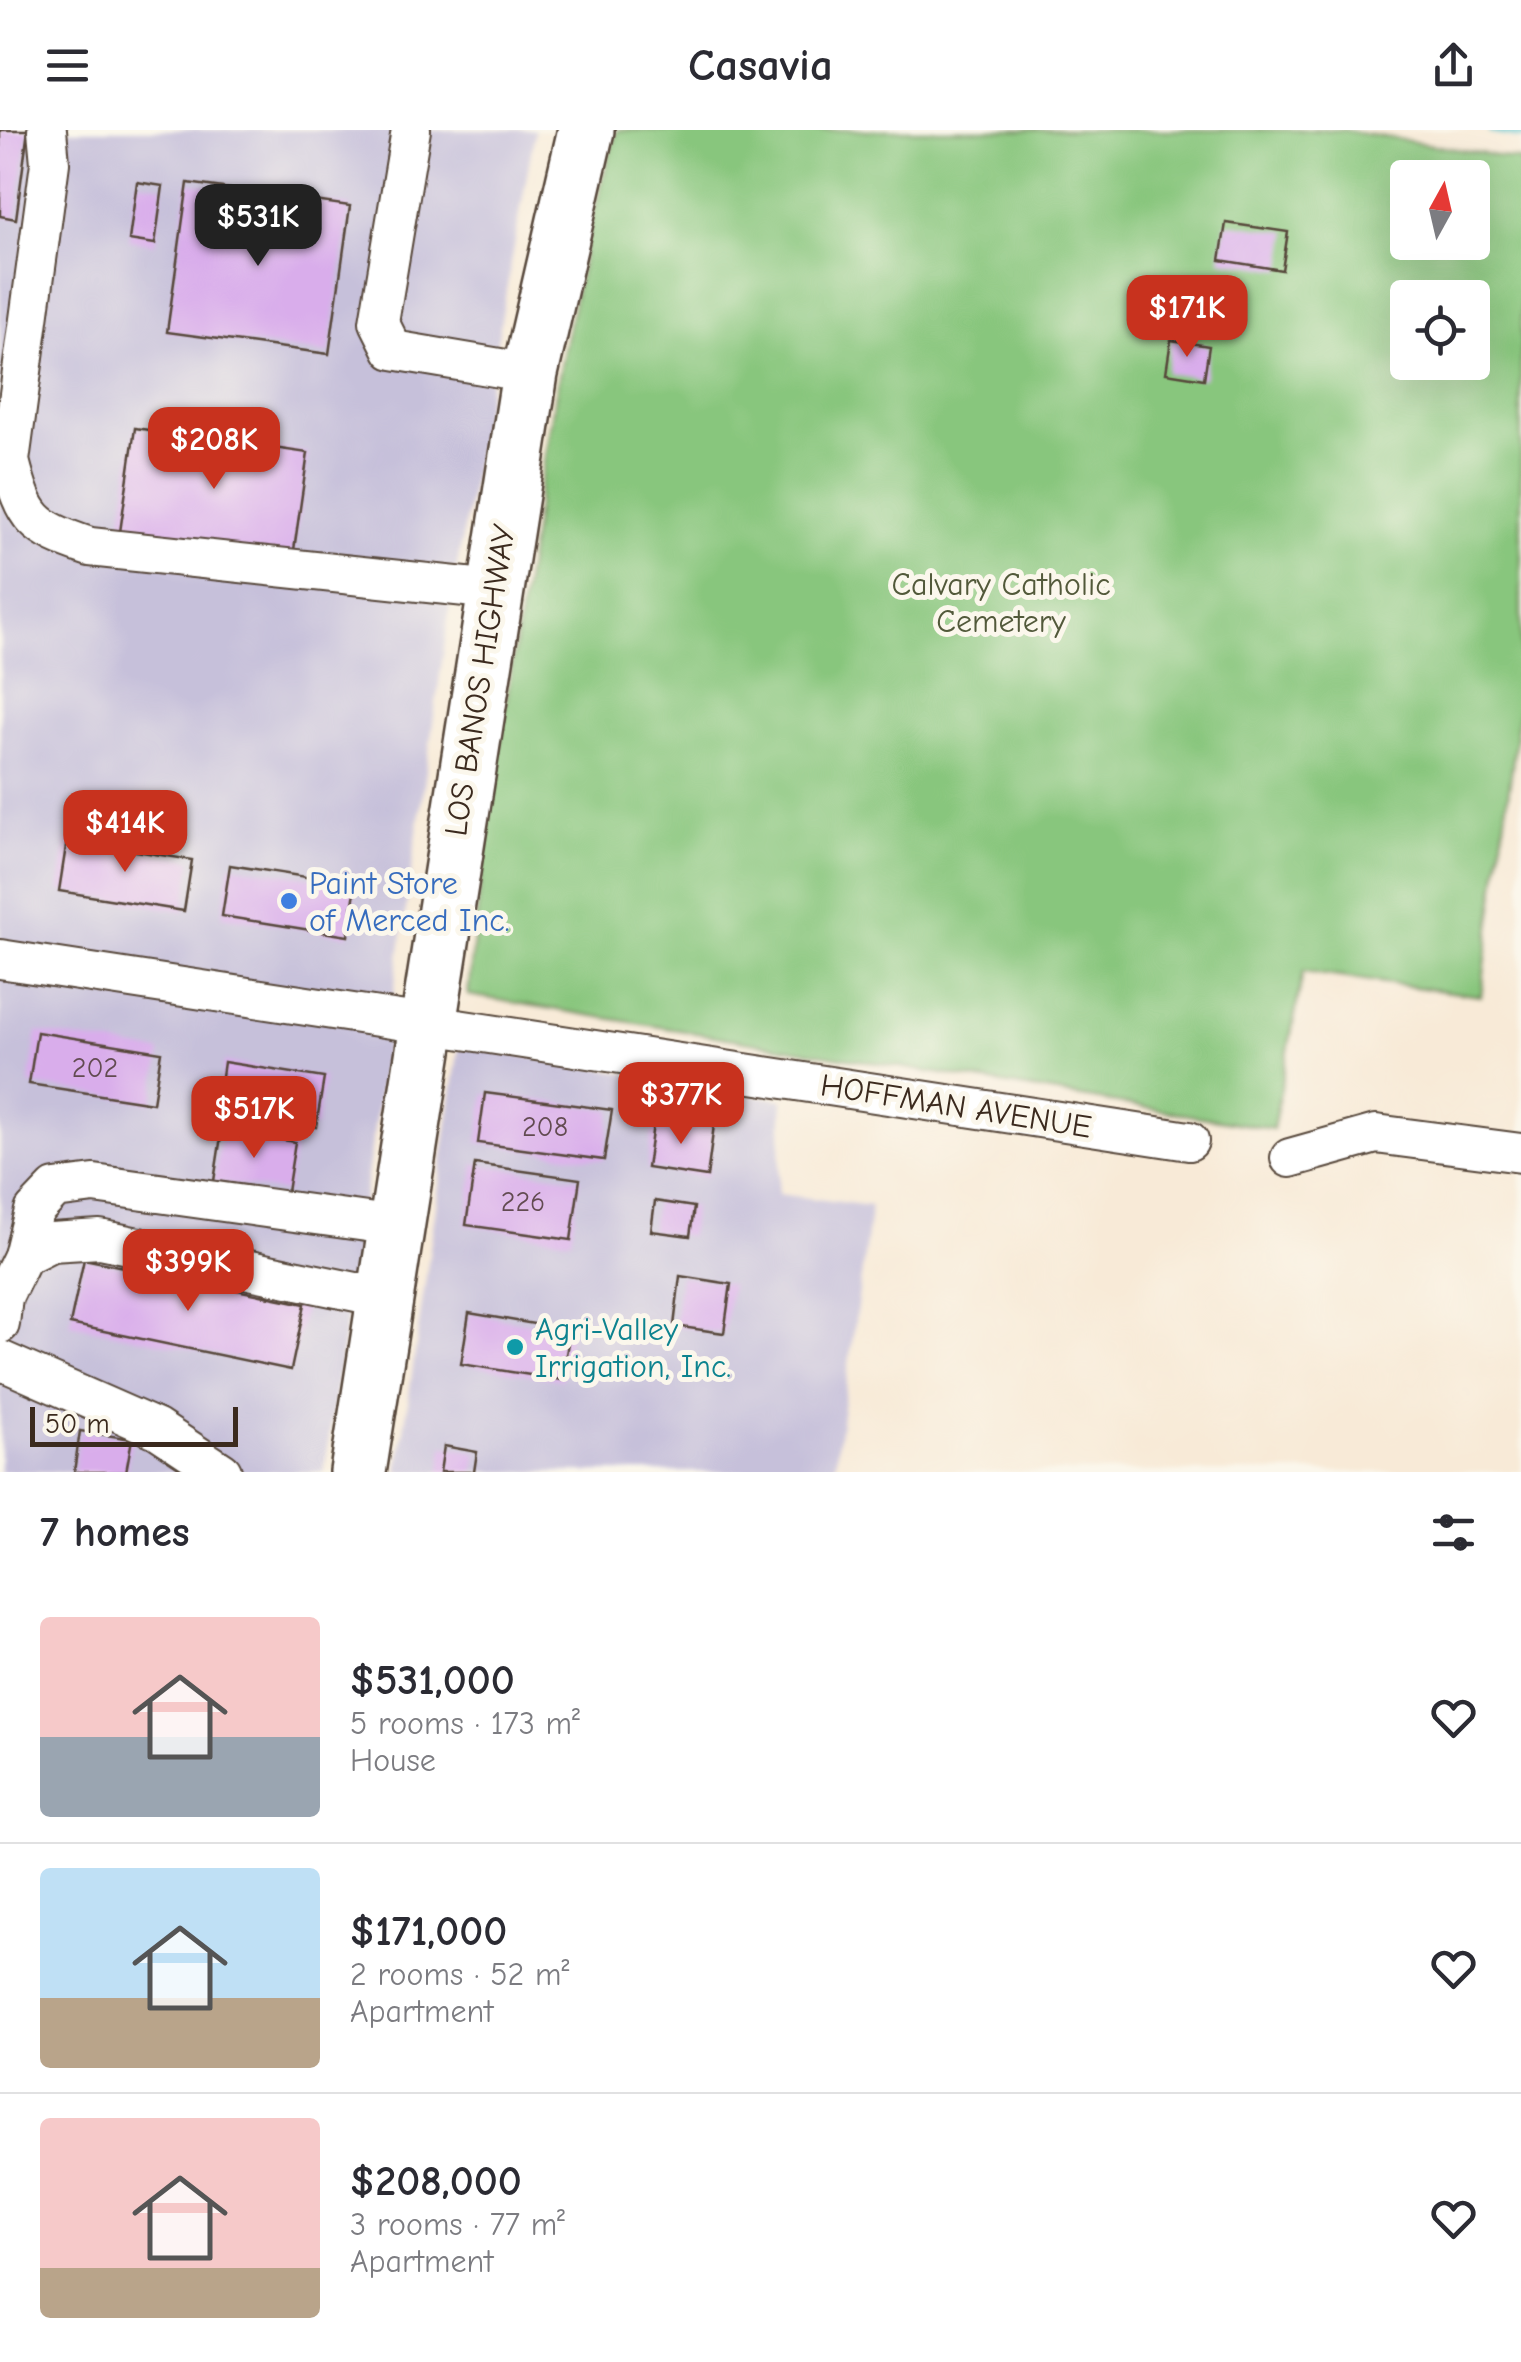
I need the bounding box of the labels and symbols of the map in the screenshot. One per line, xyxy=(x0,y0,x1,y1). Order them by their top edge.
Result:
north arrow xyxy=(1390,160,1490,260)
pin: $531K xyxy=(188,184,328,269)
pin: $171K xyxy=(1117,275,1257,360)
pin: $208K xyxy=(144,407,284,492)
street label: LOS BANOS HIGHWAY xyxy=(437,522,523,838)
park label: Calvary Catholic Cemetery xyxy=(891,566,1111,640)
pin: $414K xyxy=(55,790,195,875)
place label: Paint Store of Merced Inc. xyxy=(309,865,510,939)
marker: Paint Store of Merced Inc. xyxy=(278,890,300,912)
house number: 202 xyxy=(72,1052,118,1084)
pin: $377K xyxy=(611,1062,751,1147)
street label: HOFFMAN AVENUE xyxy=(818,1066,1094,1146)
pin: $517K xyxy=(184,1076,324,1161)
house number: 208 xyxy=(522,1111,568,1143)
house number: 226 xyxy=(501,1186,545,1218)
pin: $399K xyxy=(118,1229,258,1314)
place label: Agri-Valley Irrigation, Inc. xyxy=(535,1311,731,1385)
marker: Agri-Valley Irrigation, Inc. xyxy=(504,1336,526,1358)
scale bar xyxy=(30,1402,238,1446)

